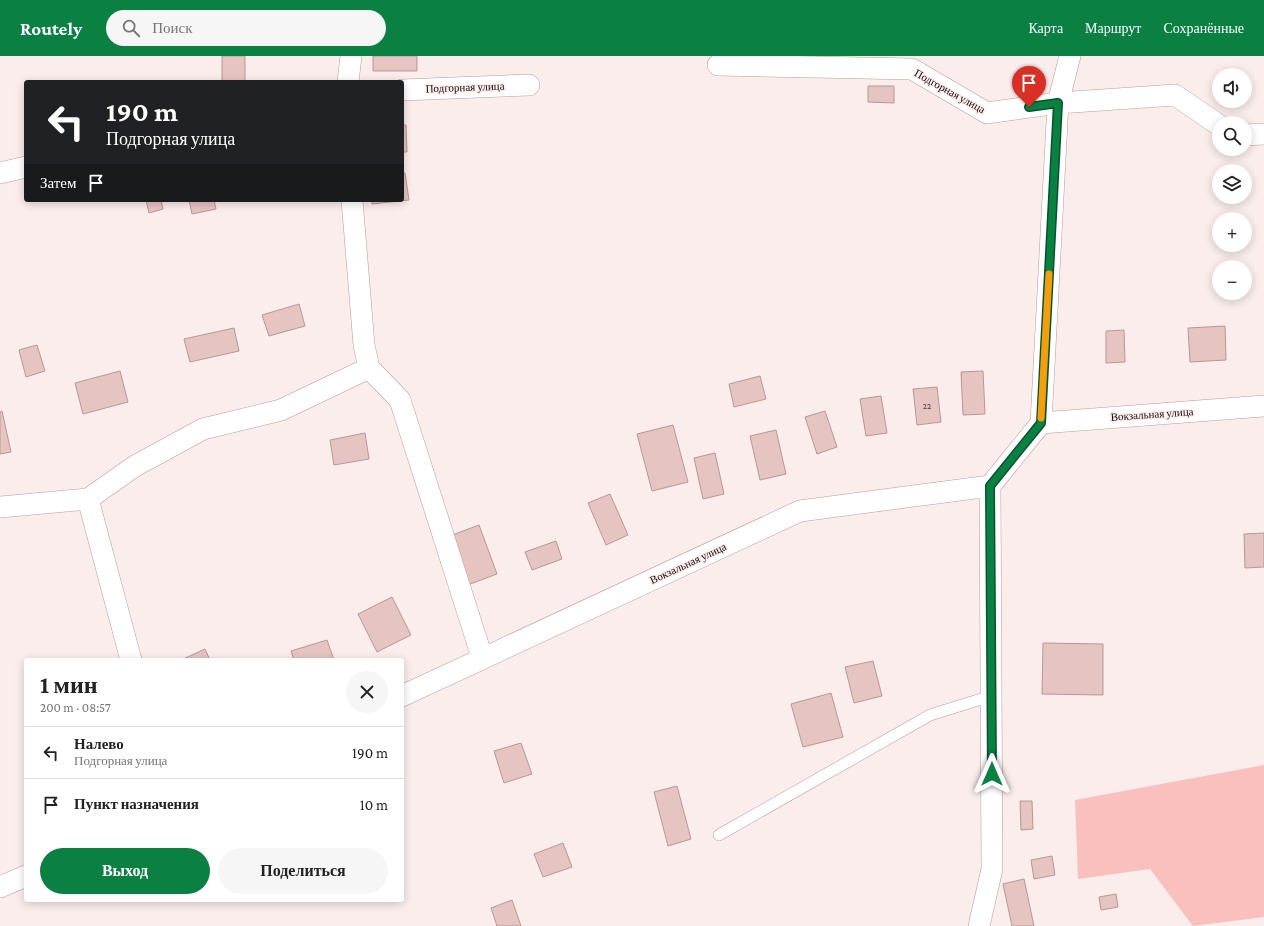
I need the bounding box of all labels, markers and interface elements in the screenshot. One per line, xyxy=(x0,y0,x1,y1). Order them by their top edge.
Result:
search box xyxy=(106,10,386,46)
icon: search xyxy=(120,17,142,39)
text: Routely xyxy=(20,18,82,39)
text: Поиск xyxy=(152,20,192,36)
text: Карта xyxy=(1028,20,1063,36)
text: Маршрут xyxy=(1085,20,1141,36)
text: Сохранённые xyxy=(1163,20,1244,36)
pin xyxy=(1012,66,1046,107)
street label: Подгорная улица xyxy=(913,67,988,115)
map controls xyxy=(1212,68,1252,300)
button: sound xyxy=(1212,68,1252,108)
icon: arrive xyxy=(1018,72,1040,94)
street label: Подгорная улица xyxy=(425,80,505,94)
icon: left xyxy=(40,96,92,148)
text: 190 m xyxy=(106,96,178,127)
button: search xyxy=(1212,116,1252,156)
text: Подгорная улица xyxy=(106,129,235,149)
button: layers xyxy=(1212,164,1252,204)
icon: arrive xyxy=(85,172,107,194)
text: Затем xyxy=(40,175,77,191)
button: + xyxy=(1212,212,1252,252)
button: − xyxy=(1212,260,1252,300)
house number: 22 xyxy=(923,401,931,411)
street label: Вокзальная улица xyxy=(1110,405,1194,423)
street label: Вокзальная улица xyxy=(648,540,728,586)
text: 1 мин xyxy=(40,671,98,698)
button: close xyxy=(346,671,388,713)
text: 200 m · 08:57 xyxy=(40,700,111,715)
text: Налево xyxy=(74,736,124,752)
icon: left xyxy=(40,742,62,764)
text: 190 m xyxy=(352,745,388,761)
text: Подгорная улица xyxy=(74,753,167,768)
position arrow xyxy=(971,753,1013,795)
icon: arrive xyxy=(40,794,62,816)
text: Пункт назначения xyxy=(74,796,199,812)
text: 10 m xyxy=(360,797,388,813)
button: Выход xyxy=(40,848,210,894)
button: Поделиться xyxy=(218,848,388,894)

